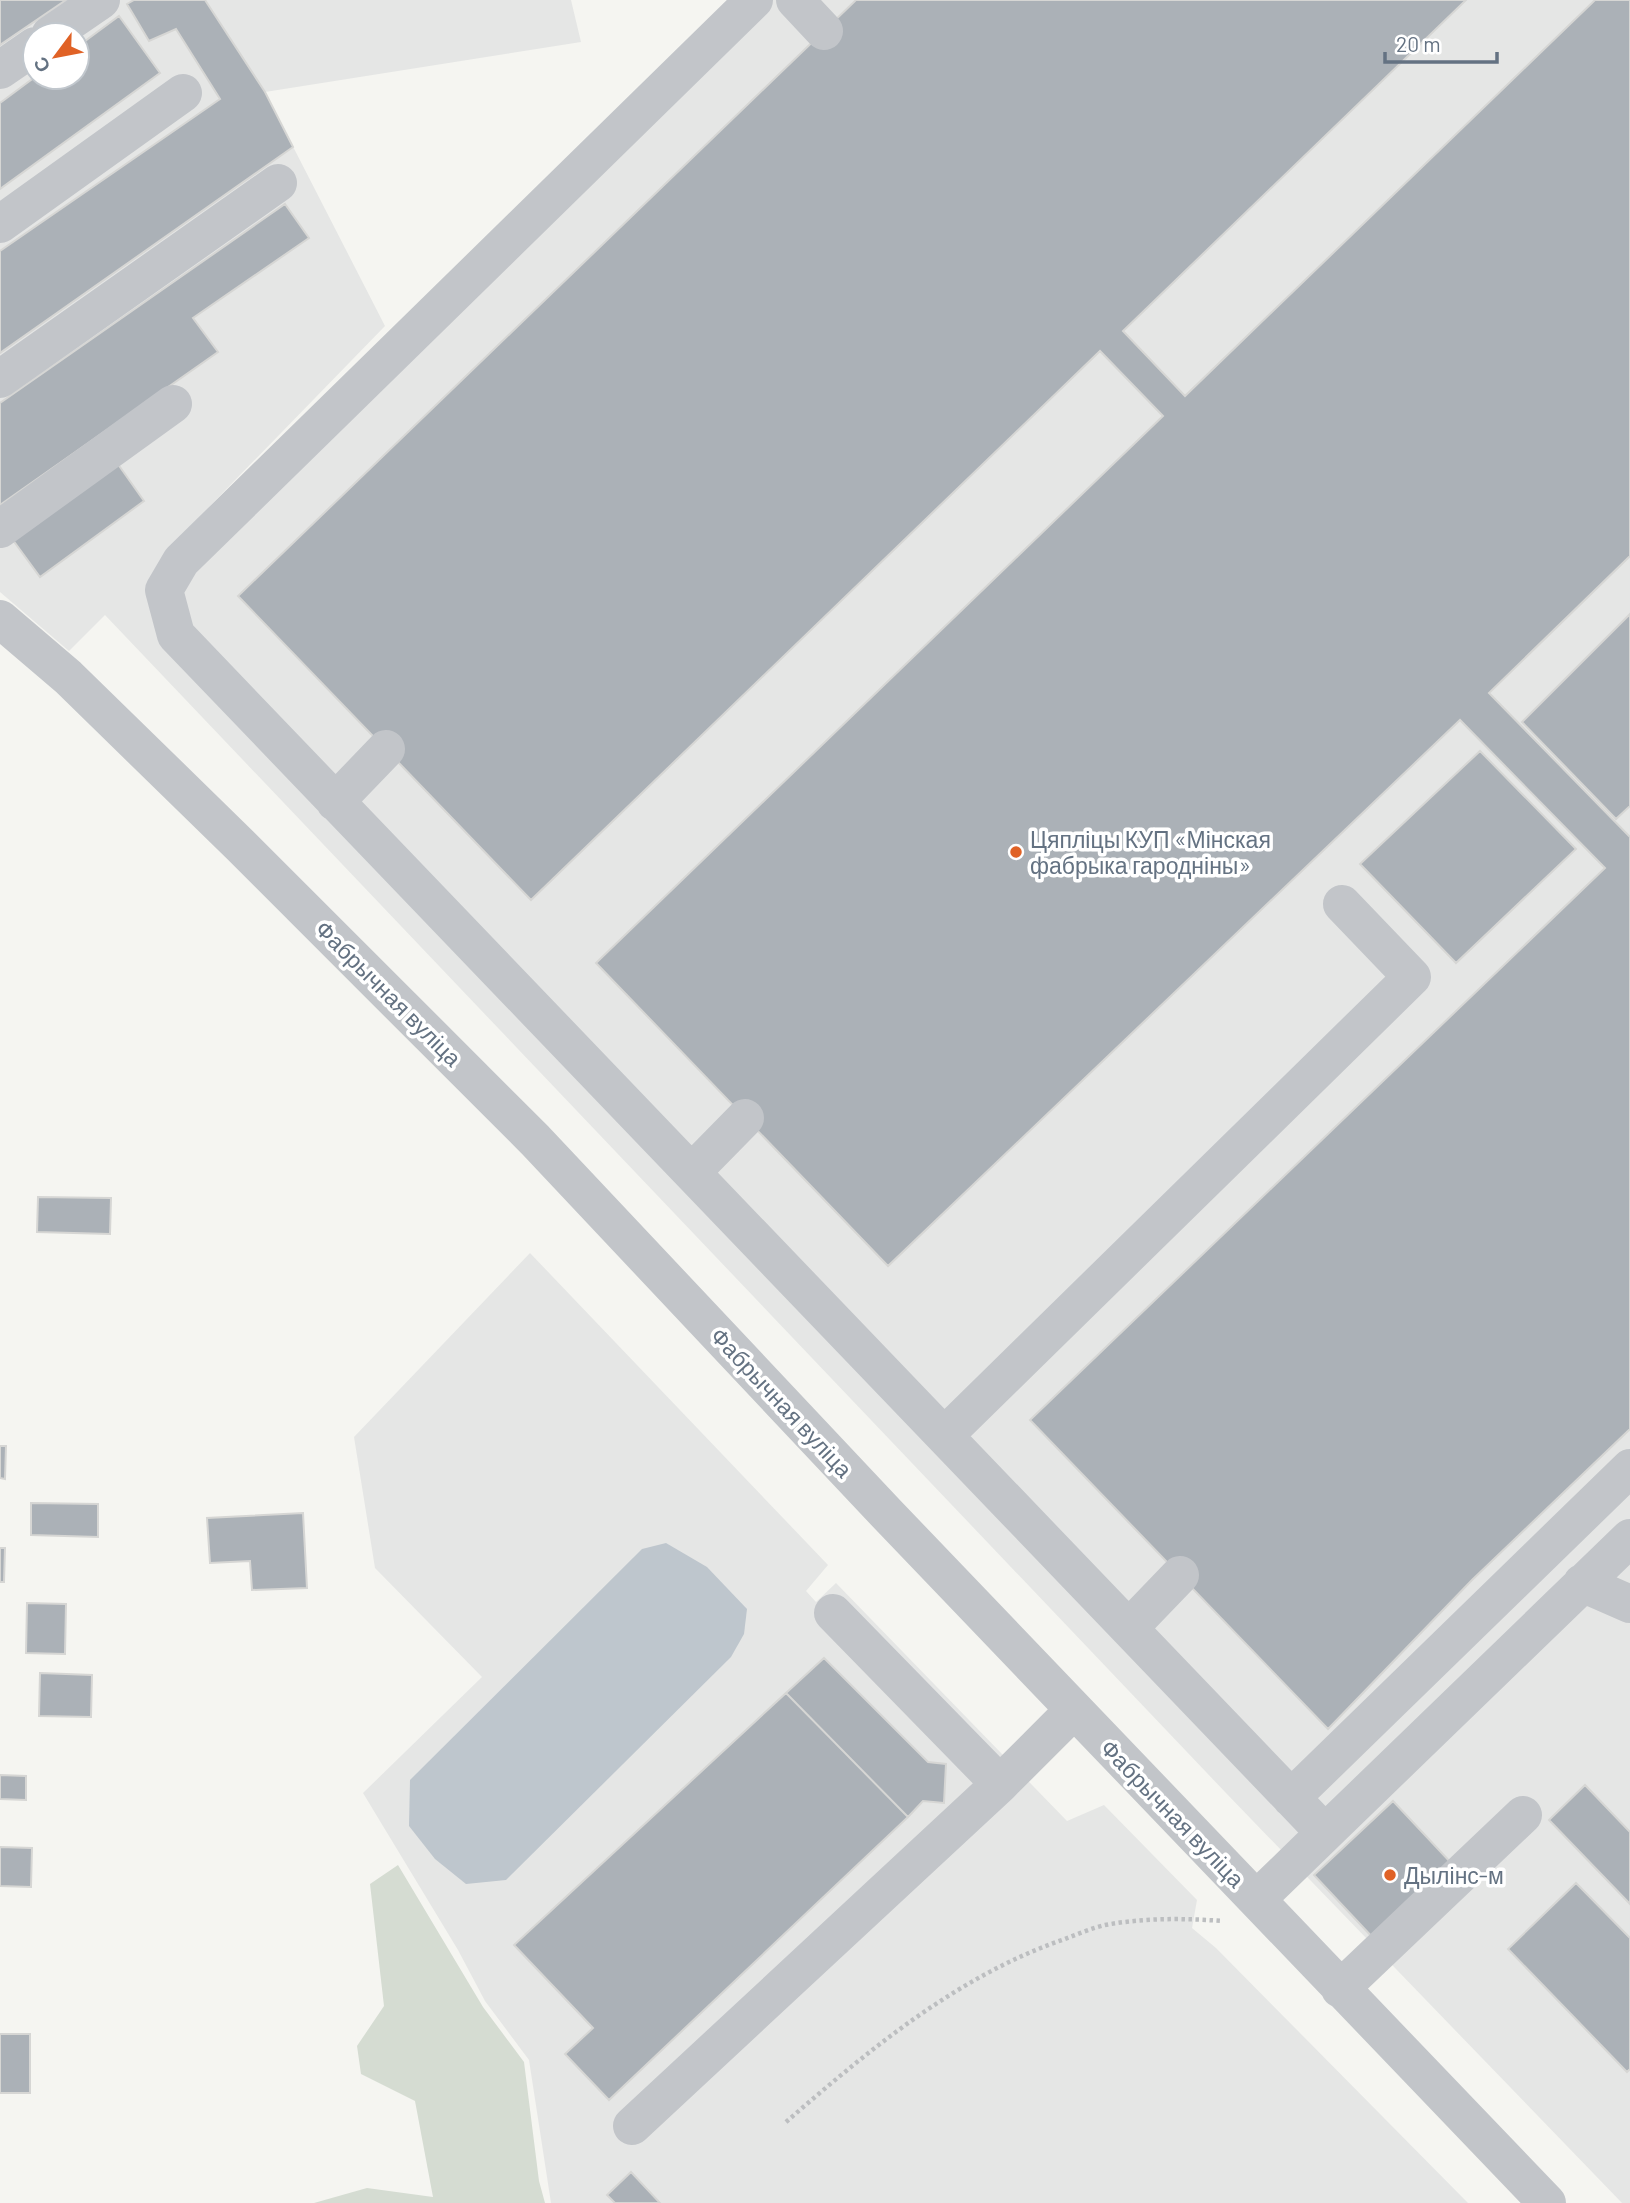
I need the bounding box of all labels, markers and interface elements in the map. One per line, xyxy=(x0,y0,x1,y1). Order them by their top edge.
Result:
north arrow xyxy=(21,21,91,91)
scale bar xyxy=(1385,21,1497,65)
text: 20 m xyxy=(1396,31,1441,56)
text: С xyxy=(28,53,55,77)
place label: Цяпліцы КУП «Мінская фабрыка гародніны» xyxy=(1030,825,1271,879)
marker: Цяпліцы КУП «Мінская фабрыка гародніны» xyxy=(1008,844,1024,860)
street label: Фабрычная вуліца xyxy=(310,914,468,1072)
street label: Фабрычная вуліца xyxy=(705,1321,859,1483)
street label: Фабрычная вуліца xyxy=(1095,1733,1251,1893)
place label: Дылінс-м xyxy=(1404,1861,1504,1889)
marker: Дылінс-м xyxy=(1382,1867,1398,1883)

